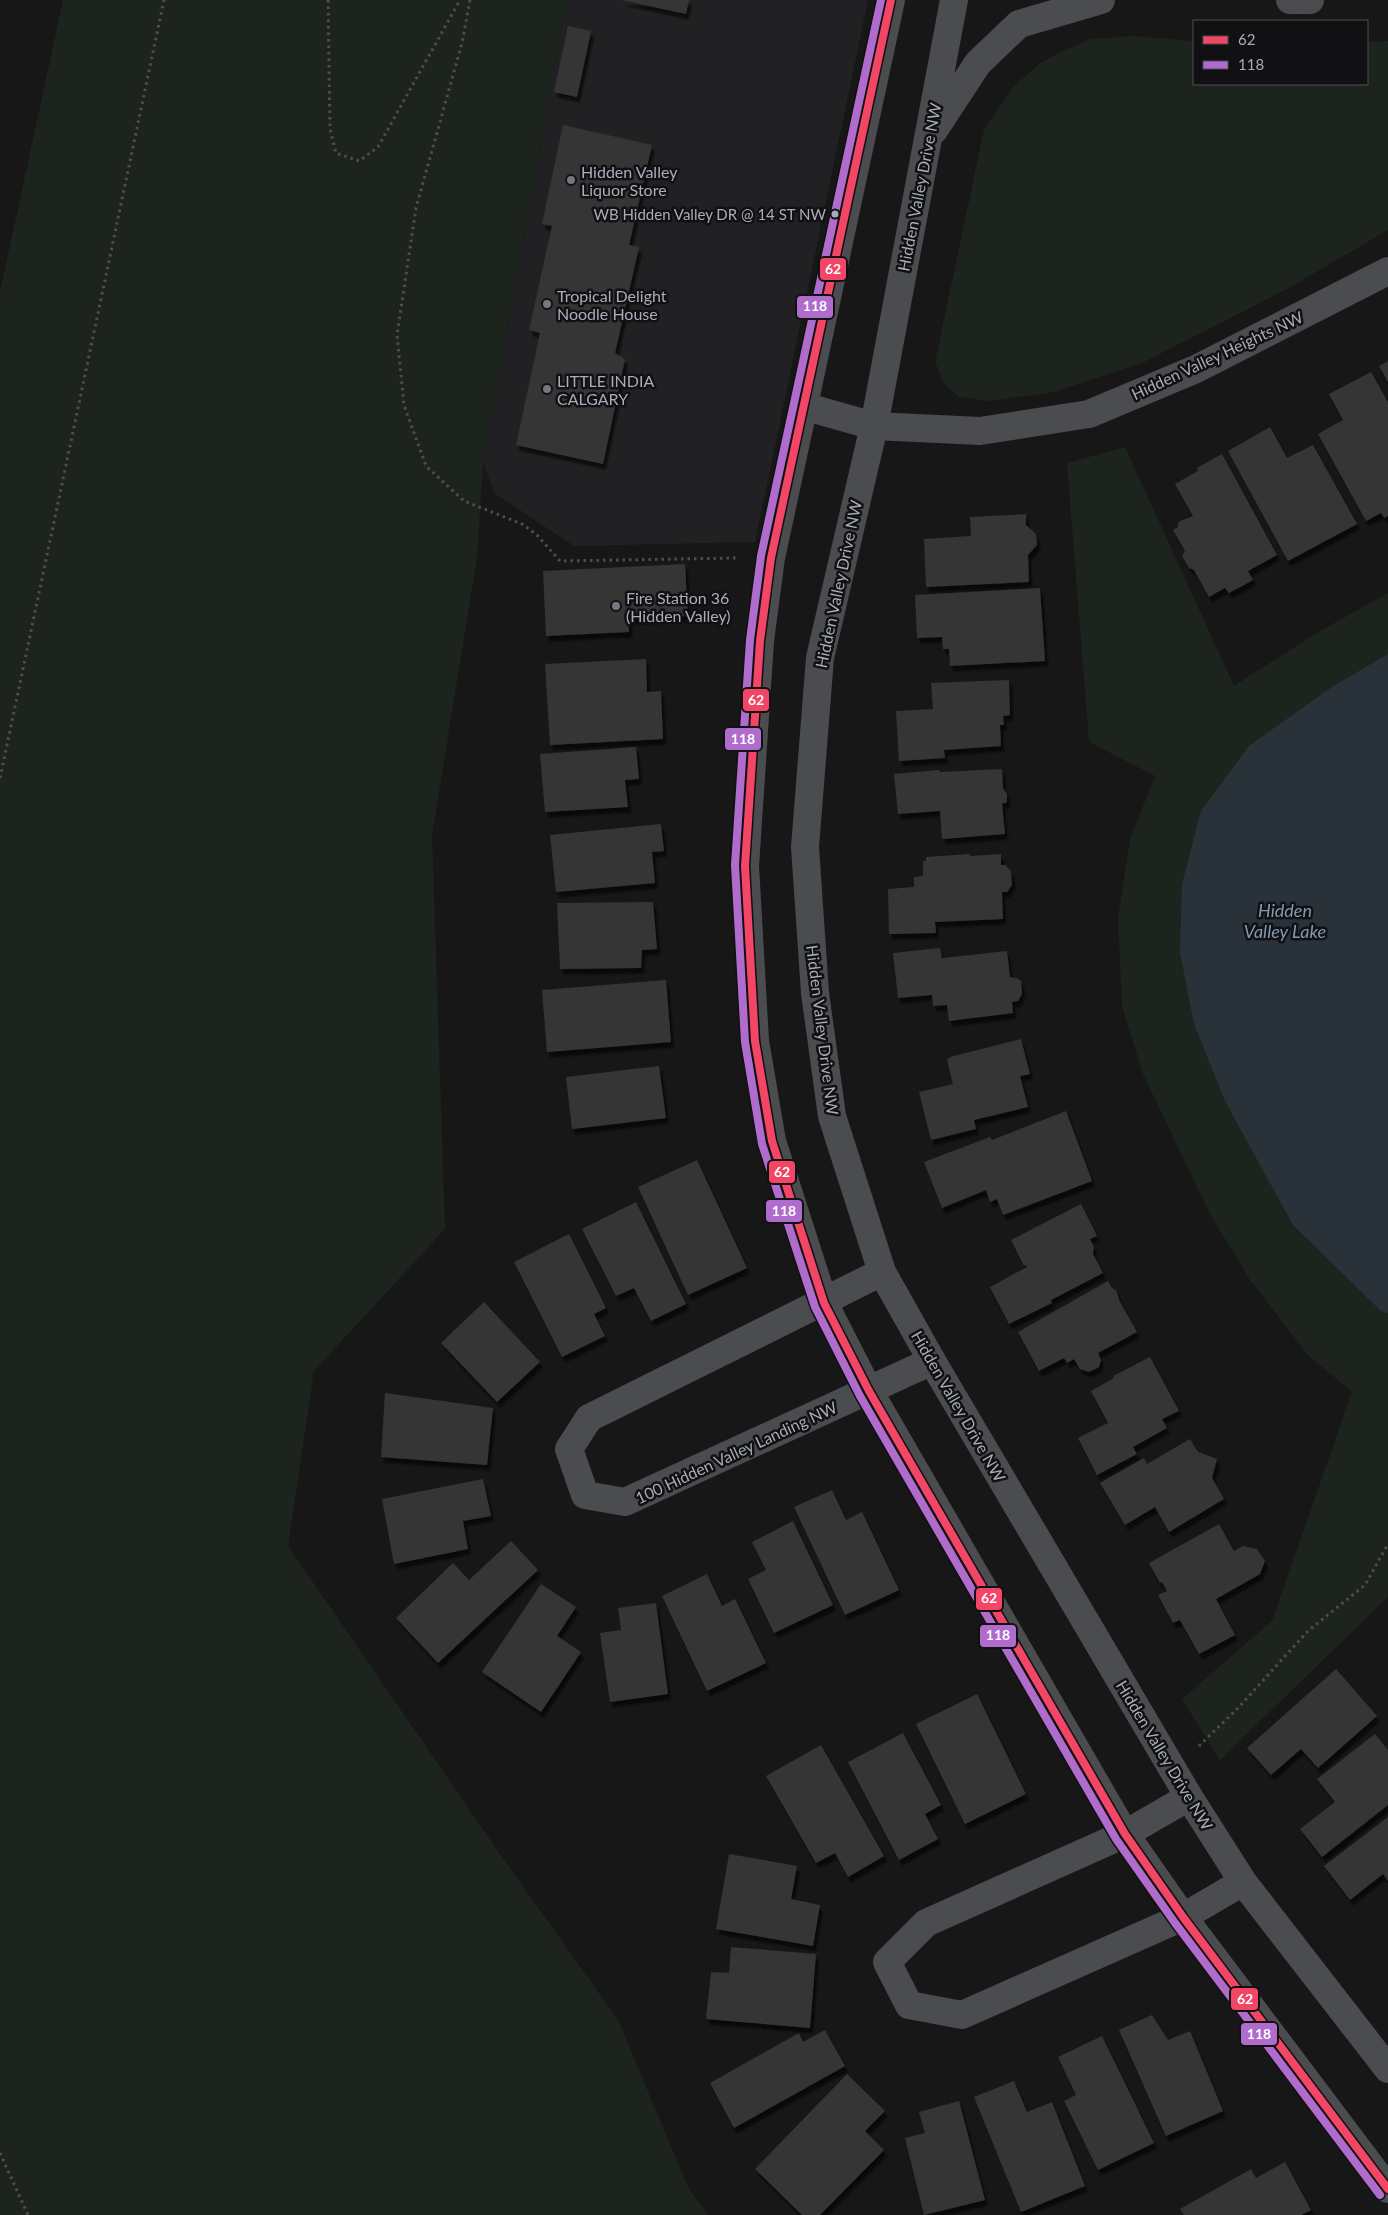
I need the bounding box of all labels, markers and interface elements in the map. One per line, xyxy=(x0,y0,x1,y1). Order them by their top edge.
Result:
legend xyxy=(1193,20,1368,85)
text: 62 xyxy=(1238,30,1255,48)
text: 118 xyxy=(1238,55,1264,73)
street label: Hidden Valley Drive NW xyxy=(893,101,945,273)
place label: Hidden Valley Liquor Store xyxy=(581,162,678,199)
marker: Hidden Valley Liquor Store xyxy=(565,174,577,186)
place label: WB Hidden Valley DR @ 14 ST NW xyxy=(593,205,826,223)
marker: WB Hidden Valley DR @ 14 ST NW xyxy=(830,209,840,219)
line badge: 62 xyxy=(819,257,847,281)
text: 62 xyxy=(825,260,841,277)
place label: Tropical Delight Noodle House xyxy=(557,286,667,323)
line badge: 118 xyxy=(796,295,834,319)
text: 118 xyxy=(803,297,827,314)
marker: Tropical Delight Noodle House xyxy=(541,298,553,310)
street label: Hidden Valley Heights NW xyxy=(1128,307,1306,403)
place label: LITTLE INDIA CALGARY xyxy=(557,371,654,408)
marker: LITTLE INDIA CALGARY xyxy=(541,383,553,395)
street label: Hidden Valley Drive NW xyxy=(811,498,865,670)
place label: Fire Station 36 (Hidden Valley) xyxy=(626,588,731,625)
marker: Fire Station 36 (Hidden Valley) xyxy=(610,600,622,612)
line badge: 62 xyxy=(742,688,770,712)
text: 62 xyxy=(748,691,764,708)
line badge: 118 xyxy=(724,727,762,751)
text: 118 xyxy=(731,730,755,747)
water label: Hidden Valley Lake xyxy=(1244,899,1326,942)
street label: Hidden Valley Drive NW xyxy=(803,944,843,1117)
line badge: 62 xyxy=(768,1160,796,1184)
text: 62 xyxy=(774,1163,790,1180)
line badge: 118 xyxy=(765,1199,803,1223)
text: 118 xyxy=(772,1202,796,1219)
street label: Hidden Valley Drive NW xyxy=(908,1327,1010,1485)
street label: 100 Hidden Valley Landing NW xyxy=(632,1397,840,1507)
line badge: 62 xyxy=(975,1587,1003,1611)
text: 62 xyxy=(981,1589,997,1606)
line badge: 118 xyxy=(979,1624,1017,1648)
text: 118 xyxy=(986,1626,1010,1643)
street label: Hidden Valley Drive NW xyxy=(1113,1677,1217,1834)
line badge: 62 xyxy=(1230,1987,1259,2011)
text: 62 xyxy=(1237,1990,1253,2007)
line badge: 118 xyxy=(1240,2022,1278,2046)
text: 118 xyxy=(1247,2025,1271,2042)

